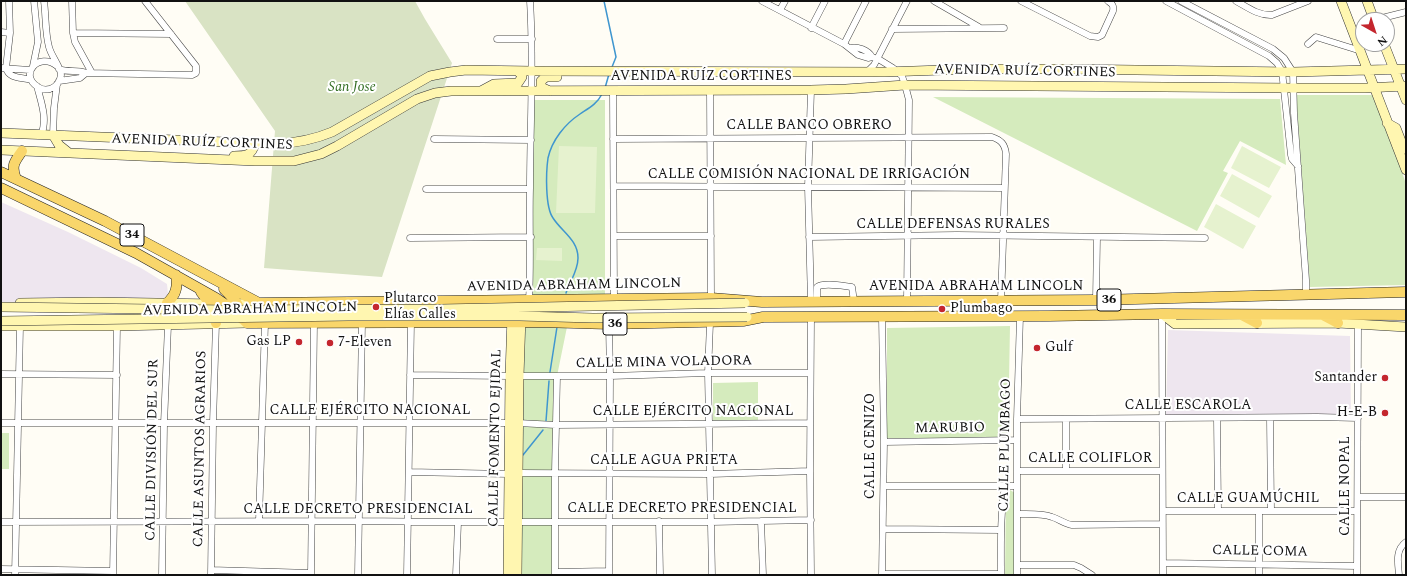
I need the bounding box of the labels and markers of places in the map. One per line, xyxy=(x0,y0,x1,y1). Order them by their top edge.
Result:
place label: Plutarco Elías Calles xyxy=(384,291,456,324)
place label: Plumbago xyxy=(950,301,1013,317)
marker: Plutarco Elías Calles xyxy=(371,302,381,312)
marker: Plumbago xyxy=(937,304,947,314)
place label: Gas LP xyxy=(246,334,291,350)
place label: 7-Eleven xyxy=(338,335,392,351)
marker: Gas LP xyxy=(294,337,304,347)
marker: 7-Eleven xyxy=(325,338,335,348)
place label: Gulf xyxy=(1045,340,1073,356)
marker: Gulf xyxy=(1032,343,1042,353)
place label: Santander xyxy=(1314,370,1377,386)
marker: Santander xyxy=(1380,373,1390,383)
place label: H-E-B xyxy=(1337,405,1377,421)
marker: H-E-B xyxy=(1380,408,1390,418)

